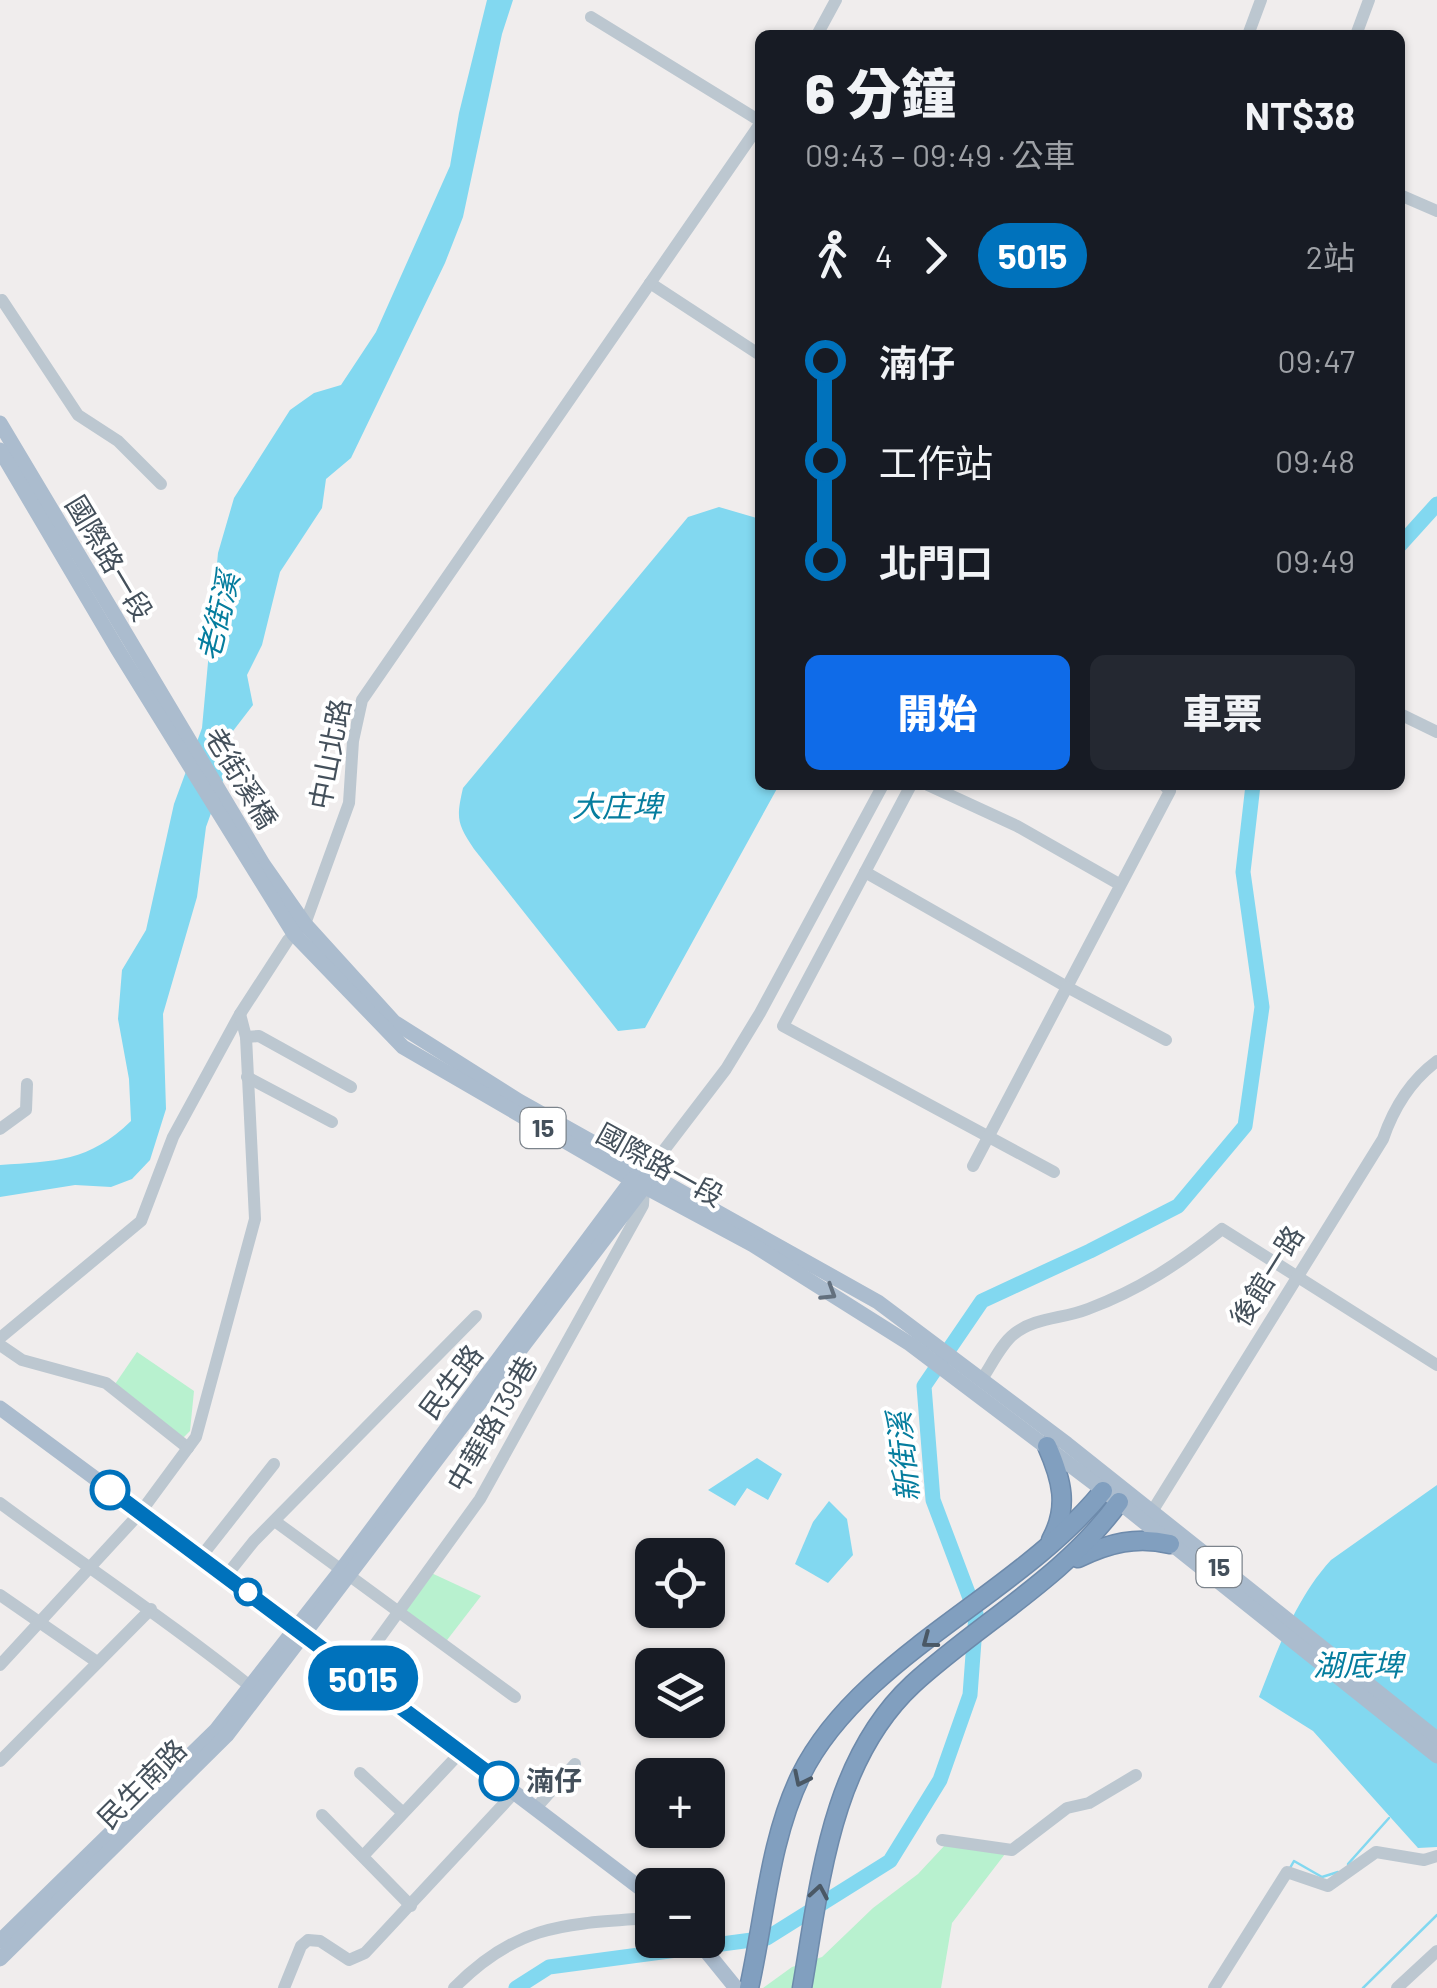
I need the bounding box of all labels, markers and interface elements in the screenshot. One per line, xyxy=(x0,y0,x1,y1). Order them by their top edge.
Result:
text: 6 分鐘 xyxy=(805,59,956,125)
text: NT$38 xyxy=(1245,92,1355,138)
text: 09:43 – 09:49 · 公車 xyxy=(805,135,1075,173)
icon: walk xyxy=(805,228,860,283)
icon: forward xyxy=(908,228,963,283)
text: 5015 xyxy=(998,234,1067,276)
text: 4 xyxy=(875,236,893,274)
text: 2站 xyxy=(1306,237,1355,275)
text: 湳仔 xyxy=(879,339,955,385)
text: 09:47 xyxy=(1278,341,1355,379)
text: 工作站 xyxy=(879,439,993,485)
text: 09:48 xyxy=(1275,441,1355,479)
street label: 國際路一段 xyxy=(59,489,160,626)
text: 北門口 xyxy=(879,539,993,585)
text: 09:49 xyxy=(1275,541,1355,579)
water label: 老街溪 xyxy=(189,565,246,665)
button: 開始 xyxy=(805,655,1070,770)
button: 車票 xyxy=(1090,655,1355,770)
street label: 中山北路 xyxy=(302,696,356,812)
street label: 老街溪橋 xyxy=(198,721,285,834)
water label: 大庄埤 xyxy=(572,787,665,823)
road number: 15 xyxy=(520,1108,566,1148)
street label: 國際路一段 xyxy=(591,1115,730,1213)
street label: 後館一路 xyxy=(1222,1219,1310,1332)
one-way arrow xyxy=(818,1281,836,1300)
street label: 民生路 xyxy=(411,1338,489,1425)
street label: 中華路139巷 xyxy=(439,1350,544,1497)
water label: 新街溪 xyxy=(879,1407,925,1504)
unlabelled marker xyxy=(91,1471,129,1509)
map controls xyxy=(635,1538,725,1958)
button: locate xyxy=(635,1538,725,1628)
road number: 15 xyxy=(1196,1547,1242,1587)
unlabelled marker xyxy=(235,1579,261,1605)
one-way arrow xyxy=(922,1629,940,1647)
line badge: 5015 xyxy=(293,1646,433,1710)
water label: 湖底埤 xyxy=(1313,1646,1406,1682)
button: layers xyxy=(635,1648,725,1738)
text: 5015 xyxy=(328,1657,398,1699)
street label: 民生南路 xyxy=(90,1732,193,1835)
button: + xyxy=(635,1758,725,1848)
marker: 湳仔 xyxy=(480,1762,518,1800)
place label: 湳仔 xyxy=(526,1763,582,1797)
one-way arrow xyxy=(794,1768,813,1786)
button: − xyxy=(635,1868,725,1958)
one-way arrow xyxy=(808,1884,829,1900)

